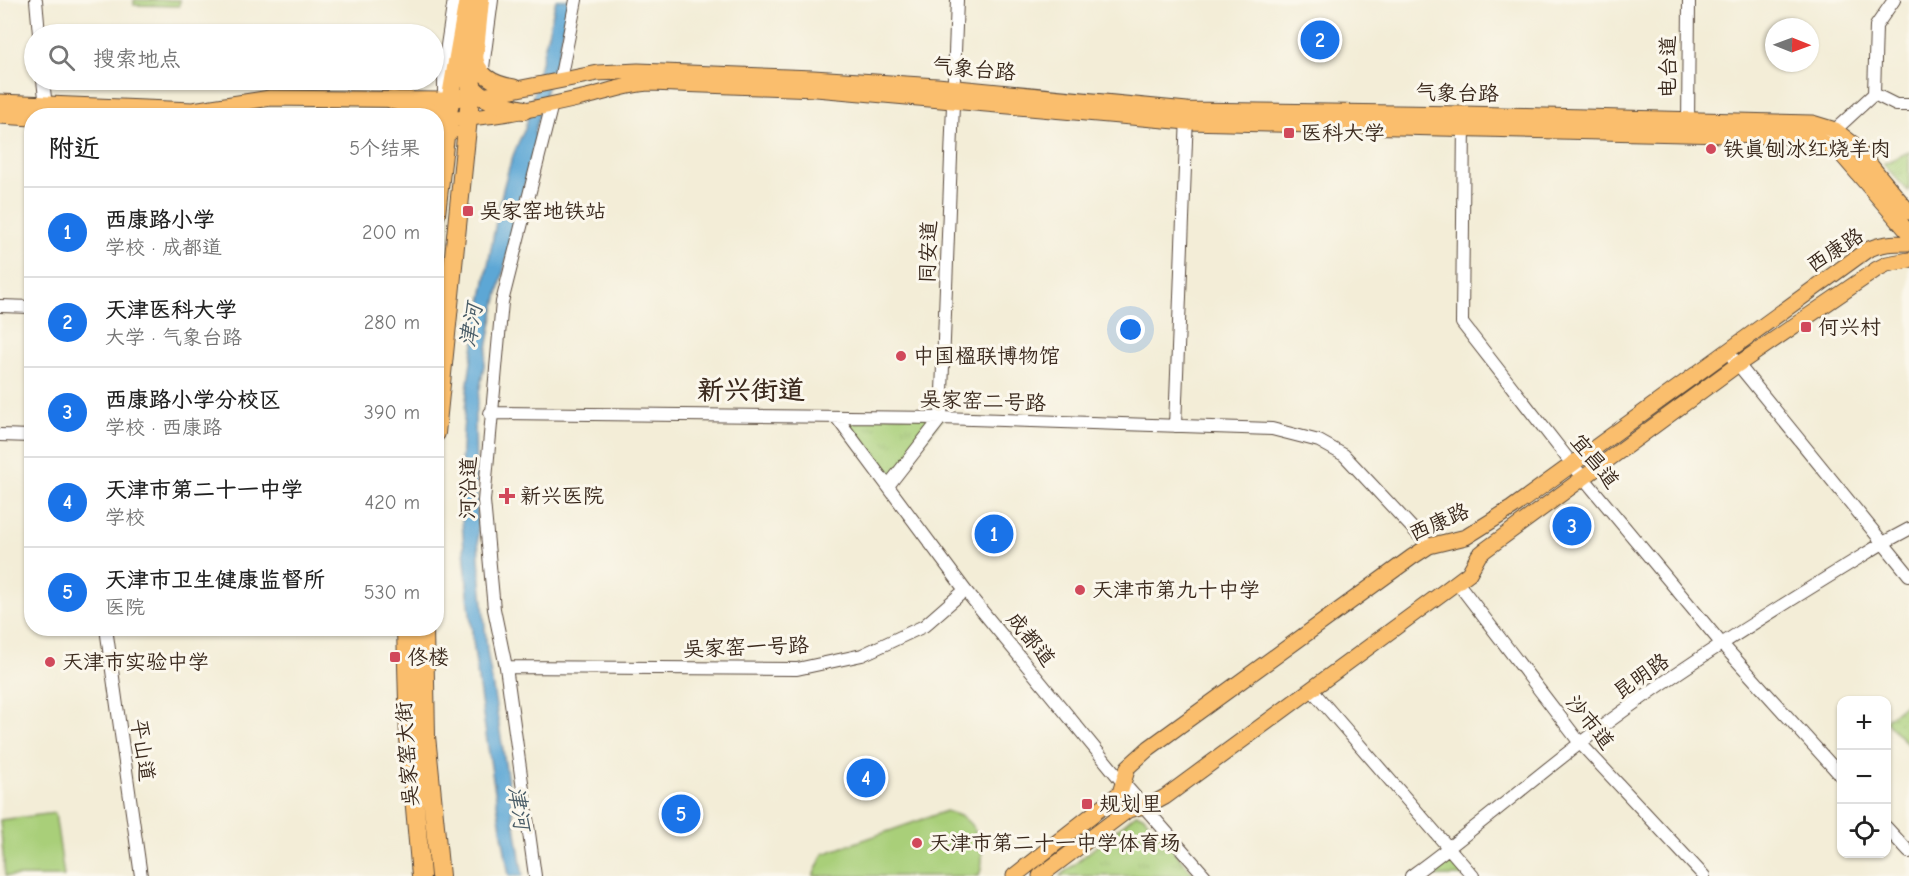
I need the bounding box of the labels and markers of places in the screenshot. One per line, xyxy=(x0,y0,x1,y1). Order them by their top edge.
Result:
pin: 2 xyxy=(1300,18,1340,63)
place label: 医科大学 xyxy=(1301,121,1385,145)
marker: 医科大学 xyxy=(1282,126,1296,140)
place label: 铁真刨冰红烧羊肉 xyxy=(1723,137,1891,161)
marker: 铁真刨冰红烧羊肉 xyxy=(1704,142,1718,156)
place label: 吴家窑地铁站 xyxy=(480,199,606,223)
marker: 吴家窑地铁站 xyxy=(461,204,475,218)
place label: 何兴村 xyxy=(1818,315,1881,339)
marker: 何兴村 xyxy=(1799,320,1813,334)
place label: 中国楹联博物馆 xyxy=(913,344,1060,368)
marker: 中国楹联博物馆 xyxy=(894,349,908,363)
place label: 新兴医院 xyxy=(520,484,604,508)
marker: 新兴医院 xyxy=(498,487,516,505)
pin: 3 xyxy=(1552,504,1592,548)
pin: 1 xyxy=(974,512,1014,556)
place label: 天津市第九十中学 xyxy=(1092,578,1260,602)
marker: 天津市第九十中学 xyxy=(1073,583,1087,597)
place label: 佟楼 xyxy=(407,645,449,669)
place label: 天津市实验中学 xyxy=(62,650,209,674)
marker: 佟楼 xyxy=(388,650,402,664)
marker: 天津市实验中学 xyxy=(43,655,57,669)
pin: 4 xyxy=(846,756,886,800)
pin: 5 xyxy=(662,792,700,836)
place label: 规划里 xyxy=(1099,792,1162,816)
marker: 规划里 xyxy=(1080,797,1094,811)
place label: 天津市第二十一中学体育场 xyxy=(929,831,1181,855)
marker: 天津市第二十一中学体育场 xyxy=(910,836,924,850)

